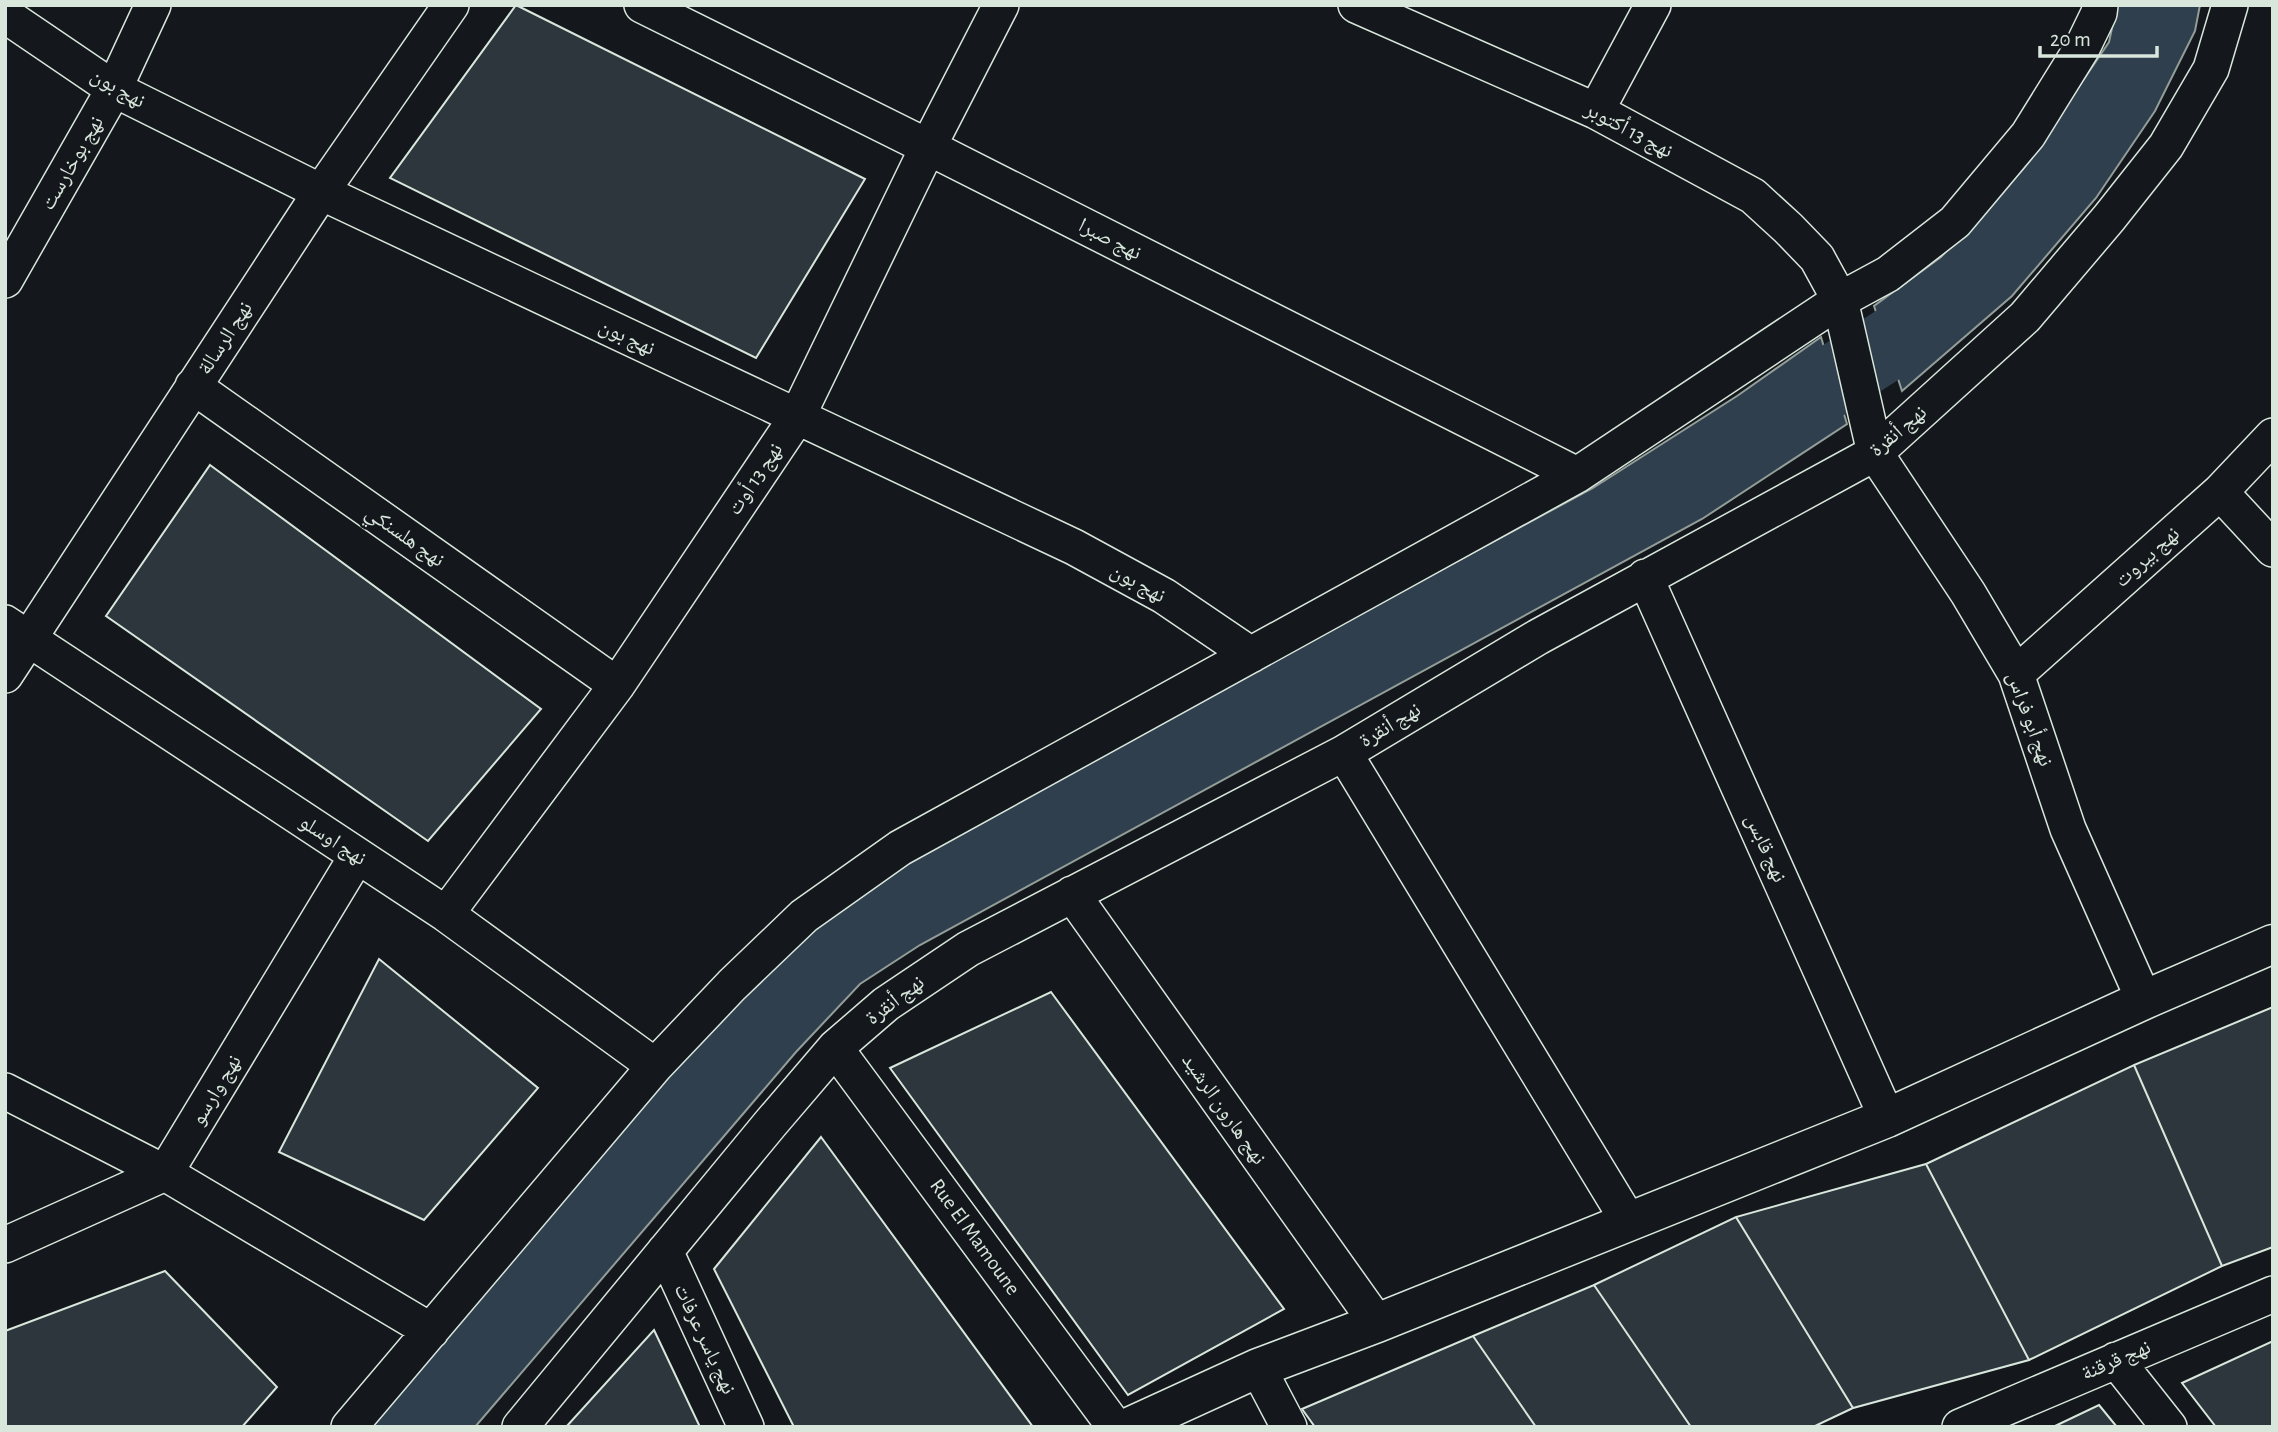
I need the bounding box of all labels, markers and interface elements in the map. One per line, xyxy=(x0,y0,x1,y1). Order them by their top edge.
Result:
scale bar xyxy=(2040,14,2157,58)
text: 20 m xyxy=(2050,29,2091,50)
street label: نهج بون xyxy=(86,64,149,114)
street label: نهج 13 أكتوبر xyxy=(1580,95,1678,164)
street label: نهج بوخارست xyxy=(37,112,109,215)
street label: نهج صبرا xyxy=(1074,214,1145,265)
street label: نهج الرسالة xyxy=(194,298,258,379)
street label: نهج بون xyxy=(595,315,658,361)
street label: نهج أنقرة xyxy=(1864,399,1932,462)
street label: نهج 13 أوت xyxy=(721,438,788,520)
street label: نهج هلسنكي xyxy=(359,501,448,575)
street label: نهج بيروت xyxy=(2111,523,2185,593)
street label: نهج بون xyxy=(1106,559,1169,608)
street label: نهج أبو فراس xyxy=(2001,668,2059,770)
street label: نهج أنقرة xyxy=(1354,696,1425,753)
street label: نهج اوسلو xyxy=(295,811,370,871)
street label: نهج قابس xyxy=(1740,811,1790,886)
street label: نهج أنقرة xyxy=(860,969,929,1030)
street label: نهج هارون الرشيد xyxy=(1176,1050,1270,1169)
street label: نهج وارسو xyxy=(187,1051,247,1130)
street label: Rue El Mamoune xyxy=(926,1175,1024,1299)
street label: نهج ياسر عرفات xyxy=(669,1281,740,1398)
street label: نهج قرقنة xyxy=(2078,1336,2154,1386)

